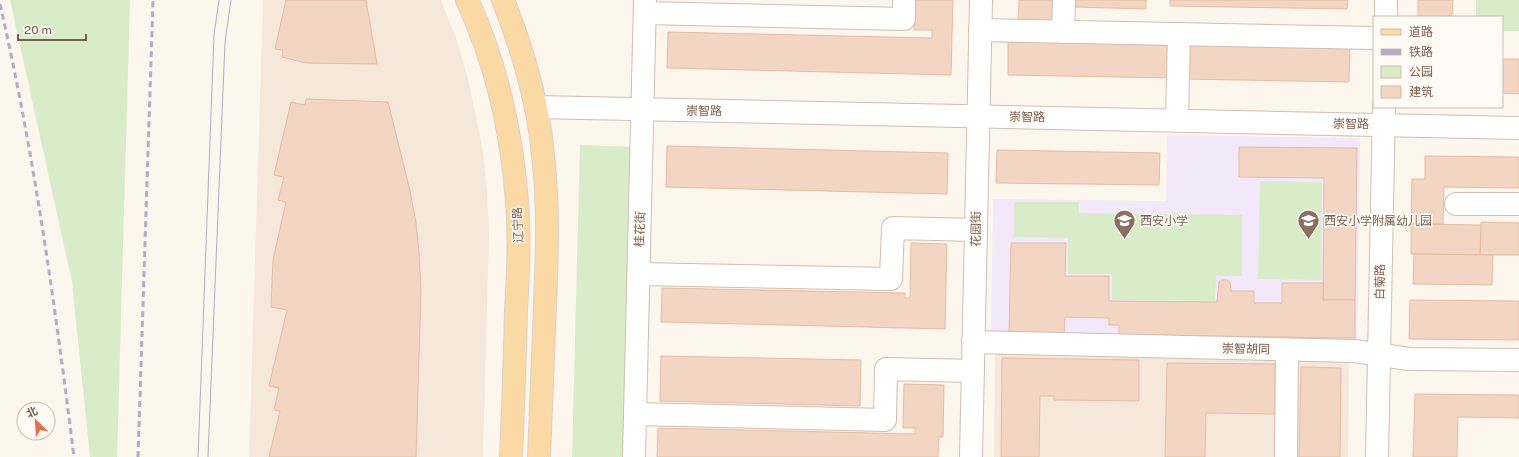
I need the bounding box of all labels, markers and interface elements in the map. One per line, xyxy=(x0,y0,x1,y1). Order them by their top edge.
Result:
scale bar xyxy=(18,16,86,42)
legend xyxy=(1373,16,1503,108)
text: 20 m xyxy=(24,23,52,37)
text: 道路 xyxy=(1409,25,1433,39)
text: 铁路 xyxy=(1409,45,1433,59)
text: 公园 xyxy=(1409,65,1433,79)
text: 建筑 xyxy=(1409,85,1433,99)
street label: 崇智路 xyxy=(686,104,722,118)
street label: 崇智路 xyxy=(1009,110,1045,124)
street label: 崇智路 xyxy=(1333,117,1369,131)
street label: 辽宁路 xyxy=(510,207,526,243)
school or university icon: 西安小学 xyxy=(1112,208,1138,241)
school or university icon: 西安小学附属幼儿园 xyxy=(1295,208,1321,241)
street label: 桂花街 xyxy=(632,211,648,247)
street label: 花园街 xyxy=(969,211,983,247)
place label: 西安小学 xyxy=(1140,214,1188,228)
place label: 西安小学附属幼儿园 xyxy=(1324,214,1432,228)
street label: 白菊路 xyxy=(1373,264,1387,300)
street label: 崇智胡同 xyxy=(1222,342,1270,356)
north arrow xyxy=(16,401,56,441)
text: 北 xyxy=(24,404,39,420)

